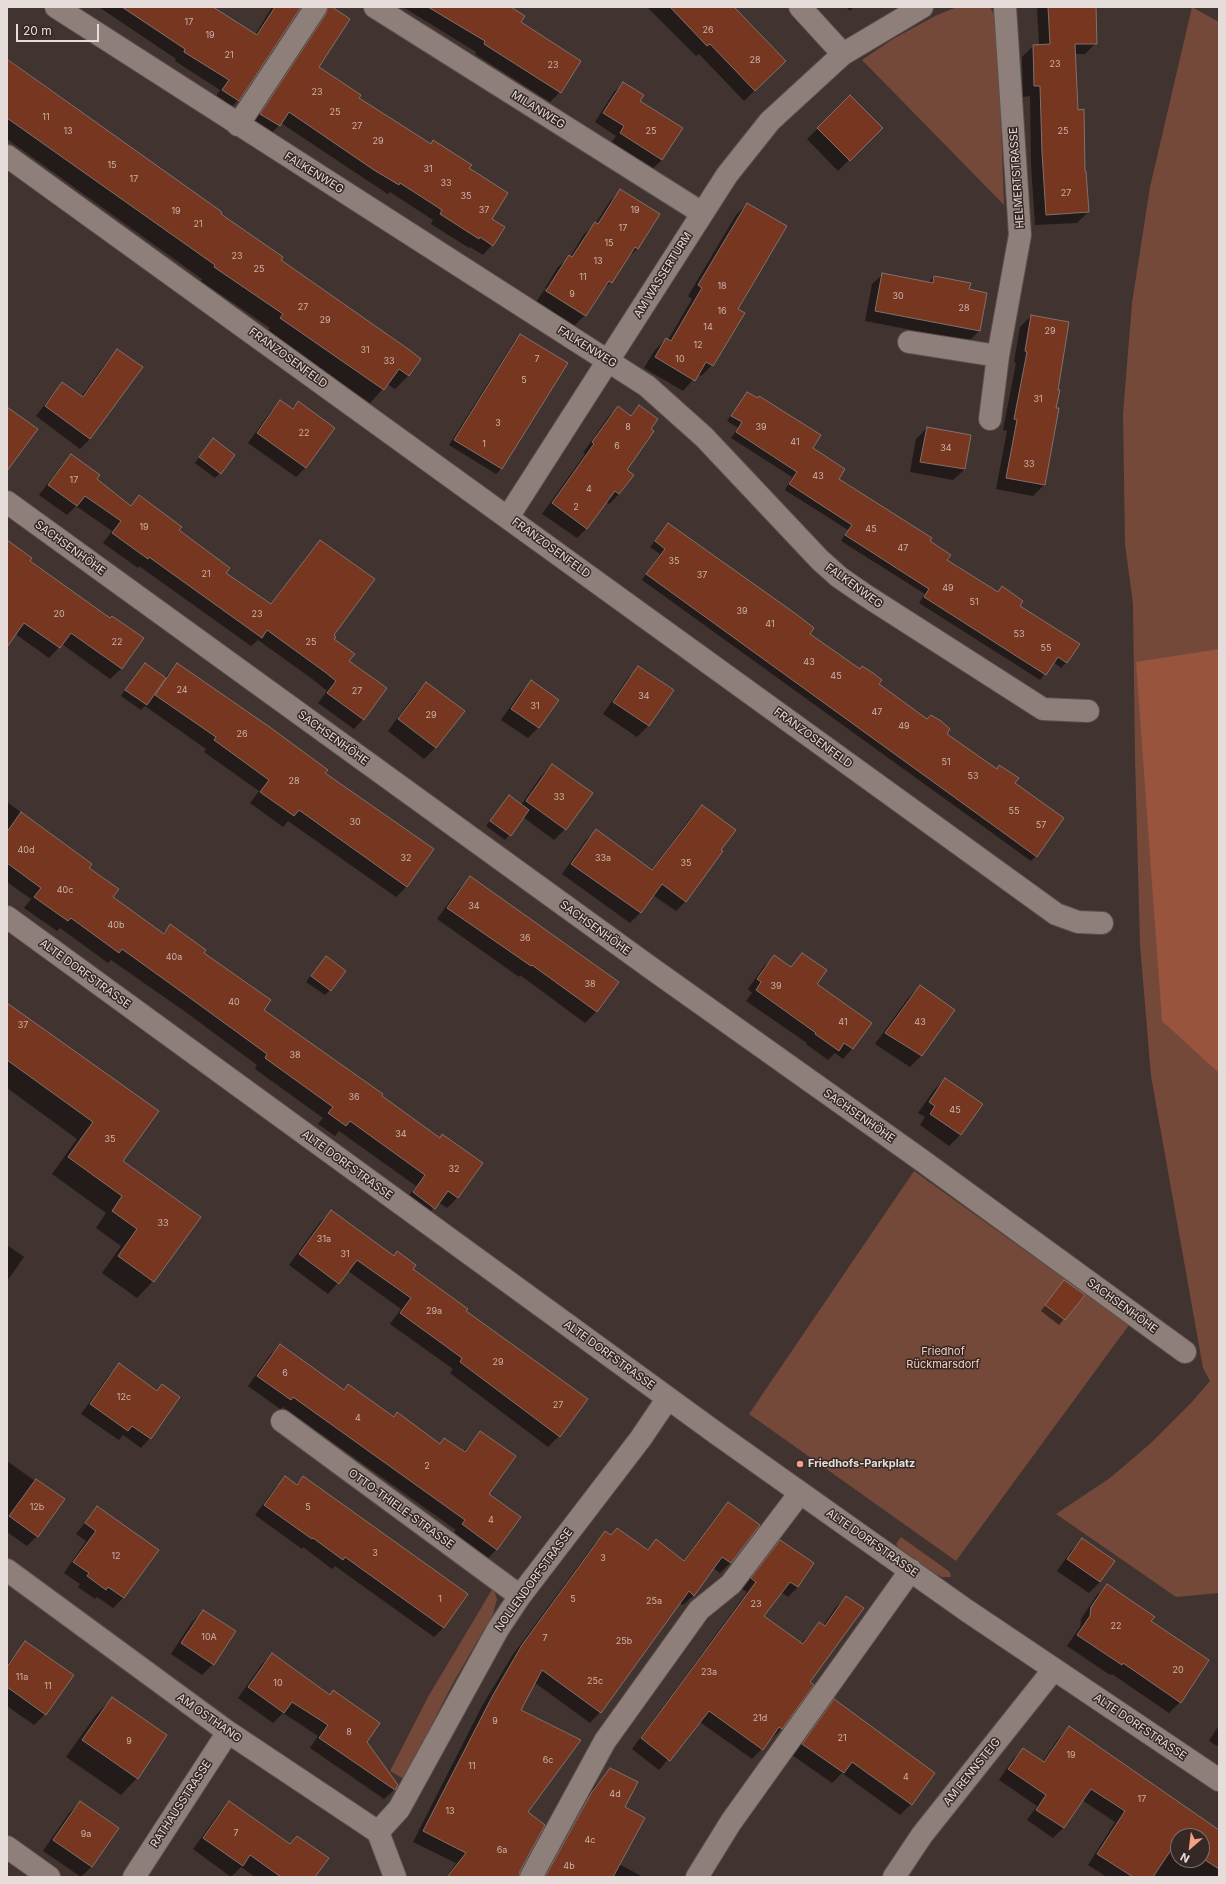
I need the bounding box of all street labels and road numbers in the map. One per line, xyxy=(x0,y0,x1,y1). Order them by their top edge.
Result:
street label: MILANWEG xyxy=(509,88,567,132)
street label: HELMERTSTRASSE xyxy=(1007,127,1027,229)
street label: FALKENWEG xyxy=(282,150,346,196)
street label: AM WASSERTURM xyxy=(631,230,695,320)
street label: FALKENWEG xyxy=(555,324,619,370)
street label: FRANZOSENFELD xyxy=(246,325,330,391)
street label: FRANZOSENFELD xyxy=(509,515,593,581)
street label: SACHSENHÖHE xyxy=(32,518,108,578)
street label: FALKENWEG xyxy=(823,561,885,611)
street label: FRANZOSENFELD xyxy=(771,705,855,771)
street label: SACHSENHÖHE xyxy=(295,708,371,768)
street label: SACHSENHÖHE xyxy=(557,898,633,958)
street label: ALTE DORFSTRASSE xyxy=(37,937,133,1011)
street label: SACHSENHÖHE xyxy=(821,1087,897,1145)
street label: ALTE DORFSTRASSE xyxy=(299,1128,395,1202)
street label: SACHSENHÖHE xyxy=(1084,1276,1160,1336)
street label: ALTE DORFSTRASSE xyxy=(561,1318,657,1392)
street label: OTTO-THIELE-STRASSE xyxy=(346,1466,456,1552)
street label: ALTE DORFSTRASSE xyxy=(824,1506,920,1580)
street label: NOLLENDORFSTRASSE xyxy=(492,1526,576,1634)
street label: AM OSTHANG xyxy=(174,1691,244,1745)
street label: ALTE DORFSTRASSE xyxy=(1091,1691,1189,1763)
street label: AM RENNSTEIG xyxy=(941,1736,1003,1808)
street label: RATHAUSSTRASSE xyxy=(148,1758,214,1850)

